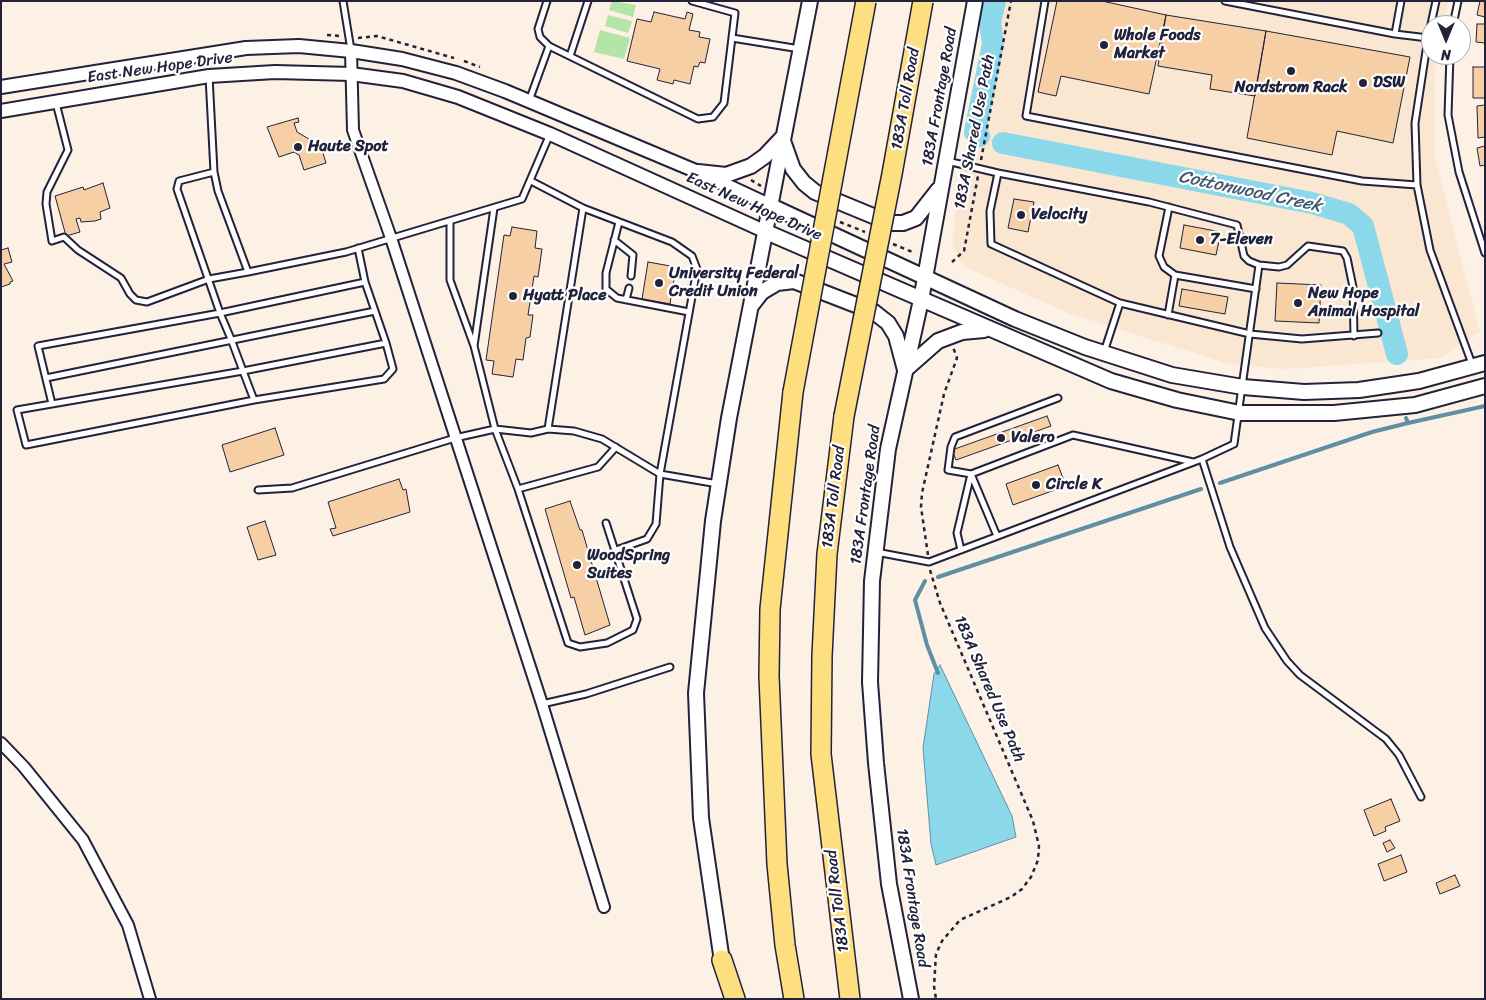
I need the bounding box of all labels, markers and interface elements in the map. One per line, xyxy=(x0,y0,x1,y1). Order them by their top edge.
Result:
north arrow xyxy=(1421,15,1471,65)
street label: 183A Frontage Road xyxy=(918,26,962,168)
place label: Whole Foods Market xyxy=(1114,26,1201,64)
marker: Whole Foods Market xyxy=(1098,39,1110,51)
text: N xyxy=(1441,42,1451,67)
street label: 183A Toll Road xyxy=(888,47,924,151)
street label: East New Hope Drive xyxy=(86,48,234,88)
street label: 183A Shared Use Path xyxy=(951,53,999,211)
marker: Nordstrom Rack xyxy=(1285,65,1297,77)
place label: DSW xyxy=(1373,73,1405,93)
marker: DSW xyxy=(1357,77,1369,89)
place label: Nordstrom Rack xyxy=(1234,78,1348,98)
place label: Haute Spot xyxy=(308,137,388,157)
marker: Haute Spot xyxy=(292,141,304,153)
water label: Cottonwood Creek xyxy=(1177,166,1323,218)
street label: East New Hope Drive xyxy=(683,168,825,246)
place label: Velocity xyxy=(1031,205,1087,225)
marker: Velocity xyxy=(1015,209,1027,221)
place label: 7-Eleven xyxy=(1210,230,1273,250)
marker: 7-Eleven xyxy=(1194,234,1206,246)
place label: University Federal Credit Union xyxy=(669,264,799,302)
marker: University Federal Credit Union xyxy=(653,277,665,289)
place label: New Hope Animal Hospital xyxy=(1308,284,1419,322)
place label: Hyatt Place xyxy=(523,286,607,306)
marker: Hyatt Place xyxy=(507,290,519,302)
marker: New Hope Animal Hospital xyxy=(1292,297,1304,309)
street label: 183A Frontage Road xyxy=(847,424,885,566)
place label: Valero xyxy=(1011,428,1055,448)
marker: Valero xyxy=(995,432,1007,444)
street label: 183A Toll Road xyxy=(818,445,850,549)
place label: Circle K xyxy=(1046,475,1102,495)
marker: Circle K xyxy=(1030,479,1042,491)
place label: WoodSpring Suites xyxy=(587,546,670,584)
marker: WoodSpring Suites xyxy=(571,559,583,571)
street label: 183A Shared Use Path xyxy=(949,613,1029,765)
street label: 183A Frontage Road xyxy=(892,827,932,969)
street label: 183A Toll Road xyxy=(822,849,854,953)

